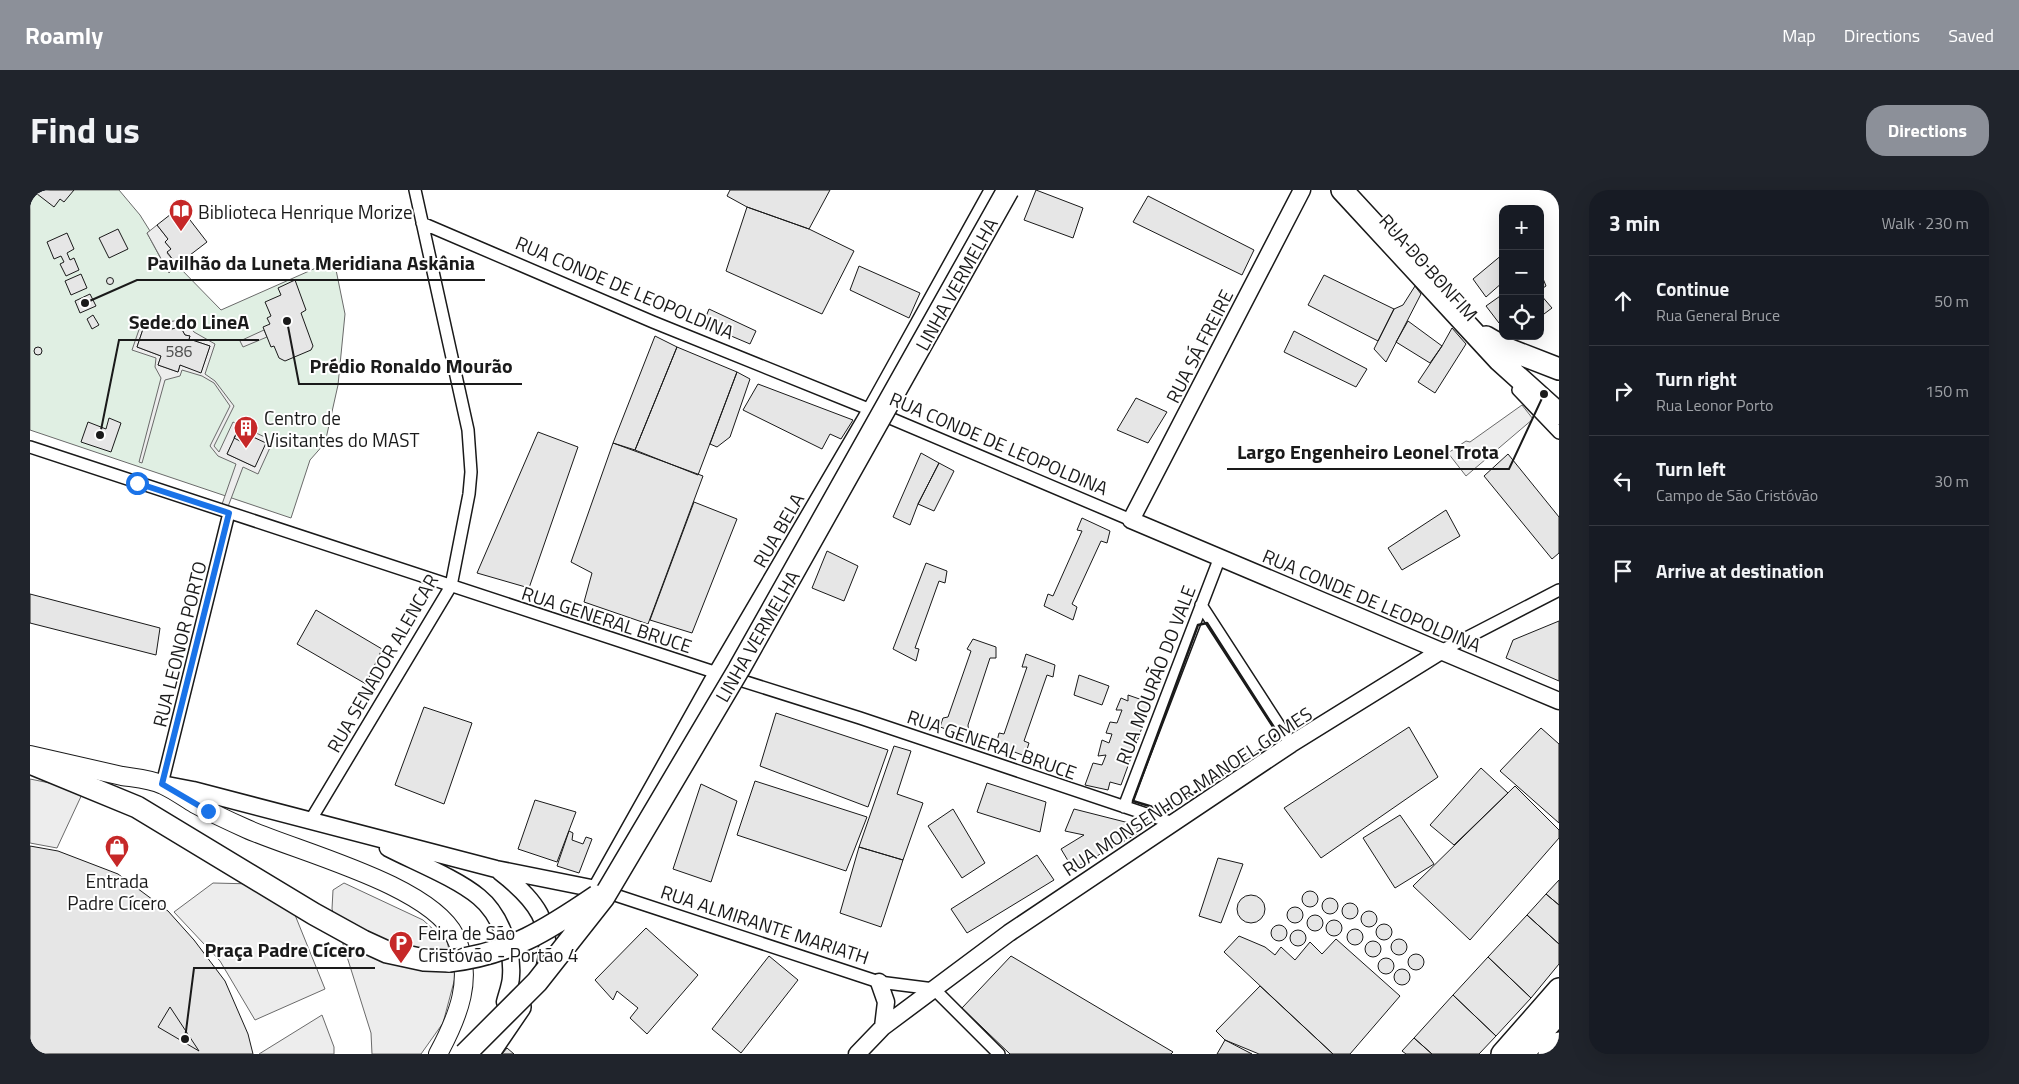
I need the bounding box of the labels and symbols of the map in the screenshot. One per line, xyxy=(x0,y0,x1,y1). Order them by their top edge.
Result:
place label: Biblioteca Henrique Morize xyxy=(198,197,413,226)
library icon: Biblioteca Henrique Morize xyxy=(168,198,194,232)
street label: RUA DO BONFIM xyxy=(1373,207,1485,327)
street label: LINHA VERMELHA xyxy=(907,212,1005,356)
street label: RUA CONDE DE LEOPOLDINA xyxy=(511,228,739,346)
callout: Pavilhão da Luneta Meridiana Askânia xyxy=(137,245,485,280)
text: Pavilhão da Luneta Meridiana Askânia xyxy=(147,247,475,278)
street label: RUA SÁ FREIRE xyxy=(1158,284,1240,408)
callout: Sede do LineA xyxy=(119,305,259,340)
text: Sede do LineA xyxy=(129,306,249,337)
house number: 586 xyxy=(166,339,192,363)
callout: Prédio Ronaldo Mourão xyxy=(299,349,522,384)
text: Prédio Ronaldo Mourão xyxy=(309,350,513,381)
street label: RUA CONDE DE LEOPOLDINA xyxy=(885,384,1113,502)
place label: Centro de Visitantes do MAST xyxy=(264,403,420,454)
building icon: Centro de Visitantes do MAST xyxy=(233,415,259,449)
callout: Largo Engenheiro Leonel Trota xyxy=(1227,434,1509,469)
text: Largo Engenheiro Leonel Trota xyxy=(1237,436,1499,467)
route start xyxy=(126,472,149,495)
street label: RUA BELA xyxy=(745,487,811,573)
street label: RUA CONDE DE LEOPOLDINA xyxy=(1258,541,1486,659)
street label: RUA LEONOR PORTO xyxy=(144,558,214,730)
street label: LINHA VERMELHA xyxy=(707,565,807,707)
street label: RUA SENADOR ALENCAR xyxy=(319,568,445,758)
street label: RUA GENERAL BRUCE xyxy=(518,578,696,660)
street label: RUA MOURÃO DO VALE xyxy=(1107,581,1203,769)
street label: RUA MONSENHOR MANOEL GOMES xyxy=(1056,699,1318,883)
street label: RUA GENERAL BRUCE xyxy=(903,701,1081,787)
route end xyxy=(197,800,220,823)
shop icon: Entrada Padre Cícero xyxy=(104,834,130,868)
place label: Entrada Padre Cícero xyxy=(67,866,167,917)
street label: RUA ALMIRANTE MARIATH xyxy=(657,877,873,971)
place label: Feira de São Cristóvão - Portão 4 xyxy=(418,918,578,969)
parking icon: Feira de São Cristóvão - Portão 4 xyxy=(388,930,414,964)
callout: Praça Padre Cícero xyxy=(194,933,375,968)
text: Praça Padre Cícero xyxy=(204,934,366,965)

